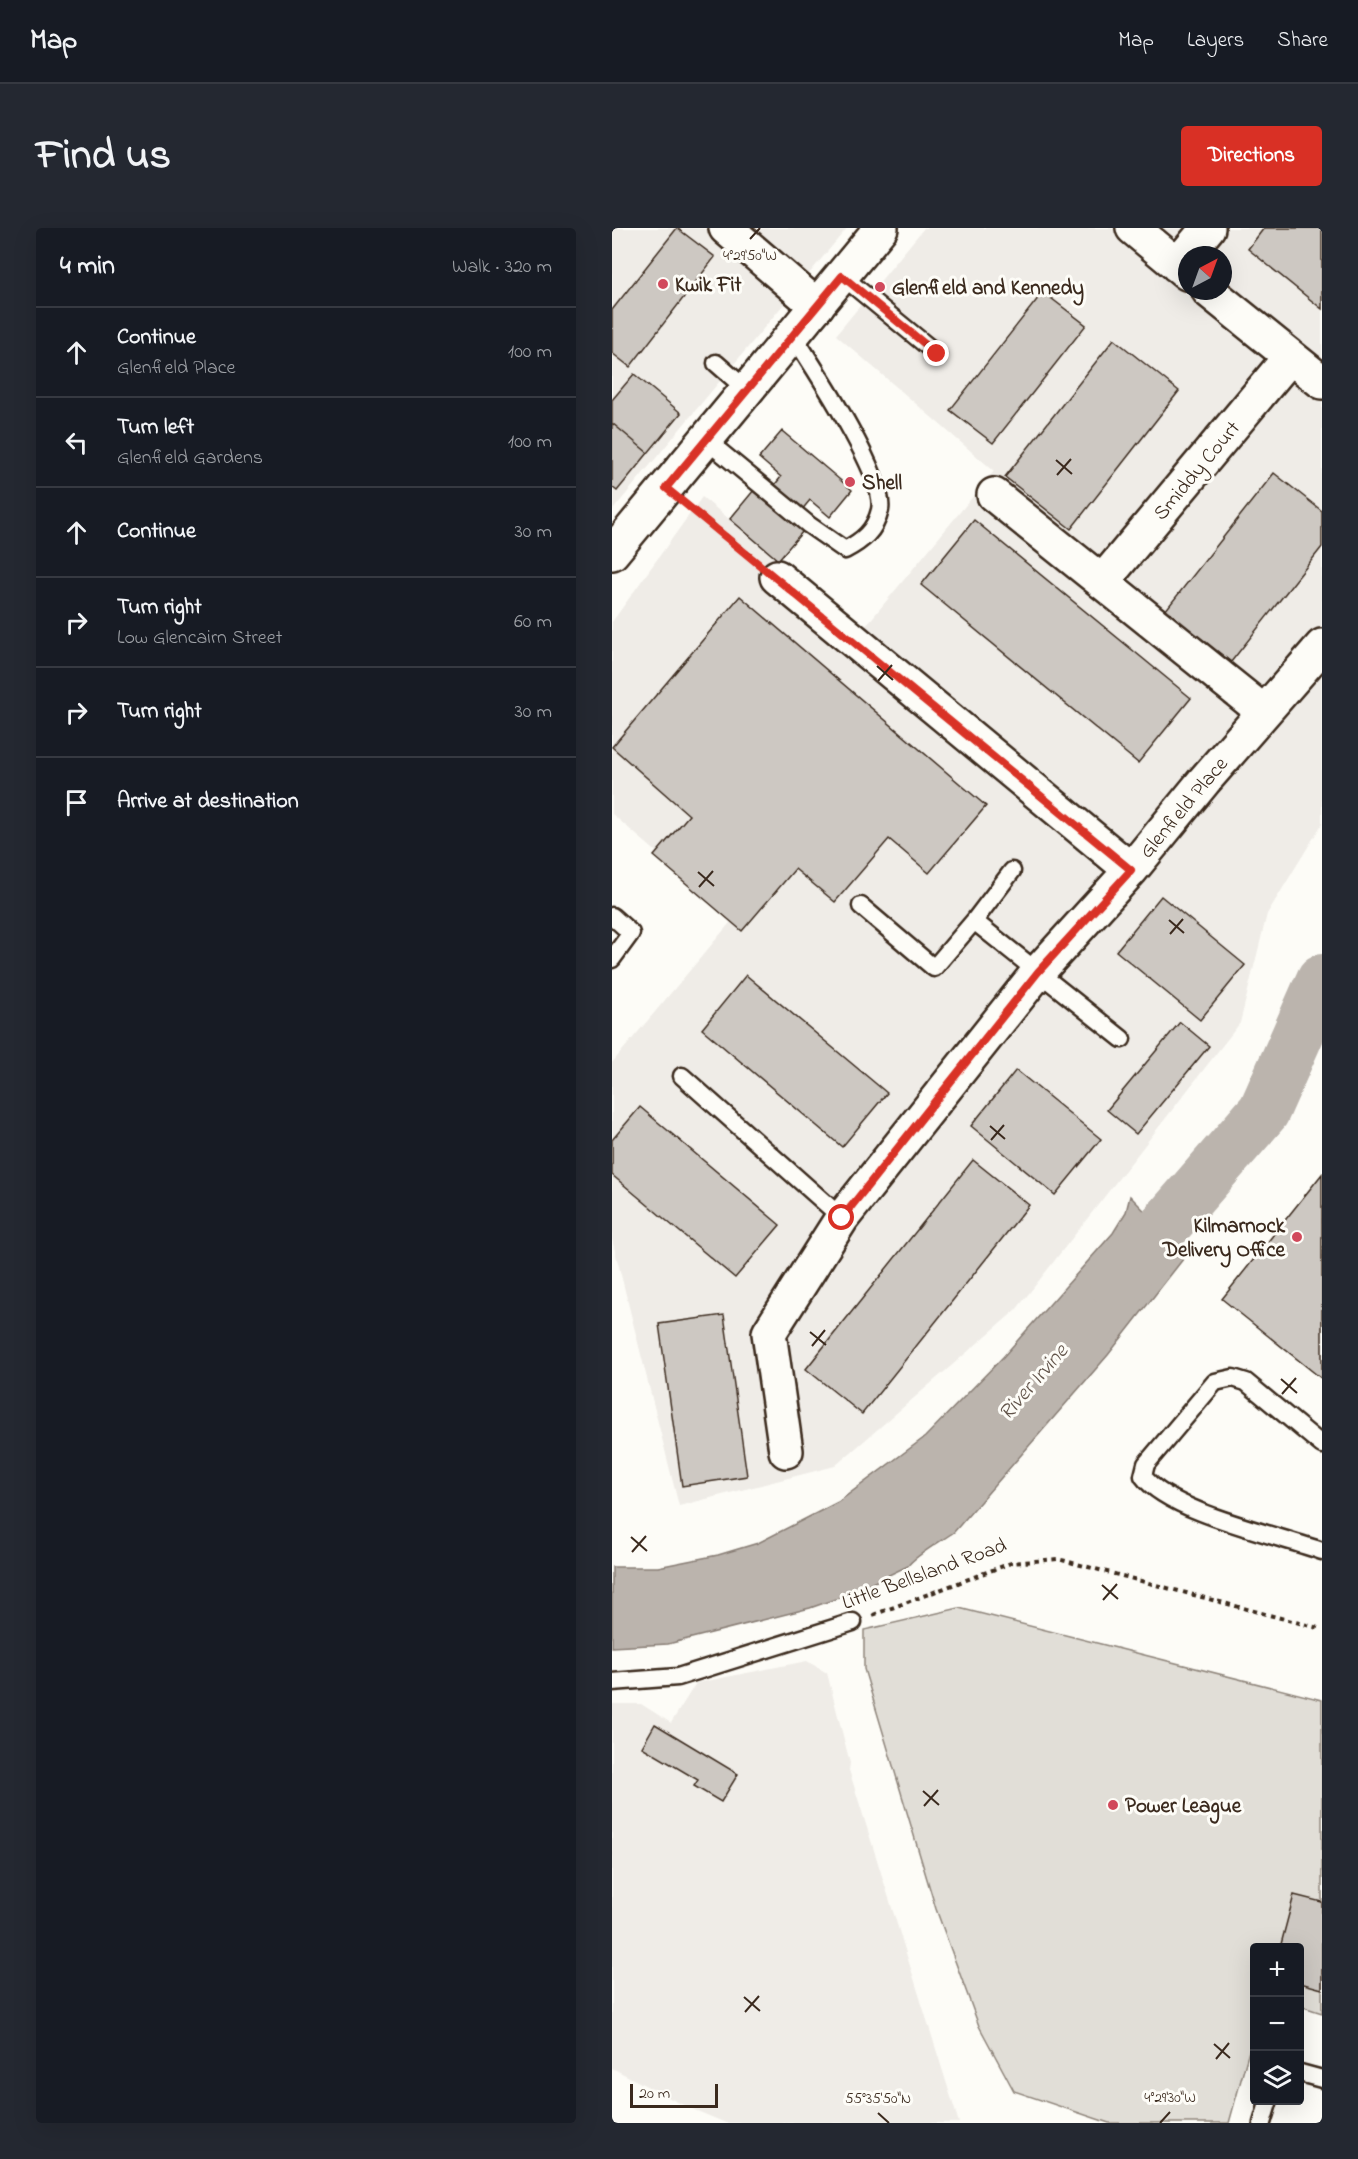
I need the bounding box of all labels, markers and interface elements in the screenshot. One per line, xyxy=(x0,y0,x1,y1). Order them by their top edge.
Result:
text: Map xyxy=(30,21,77,62)
text: Map xyxy=(1118,26,1154,56)
text: Layers xyxy=(1187,26,1244,56)
text: Share xyxy=(1277,26,1328,56)
text: Find us xyxy=(36,126,171,187)
button: Directions xyxy=(1181,126,1322,186)
text: 4°29'50"W xyxy=(723,245,777,267)
north arrow xyxy=(1178,246,1232,300)
text: 4 min xyxy=(60,248,115,286)
text: Walk · 320 m xyxy=(452,253,552,282)
place label: Kwik Fit xyxy=(675,271,743,301)
place label: Glenfield and Kennedy xyxy=(892,274,1084,306)
marker: Kwik Fit xyxy=(656,277,670,291)
marker: Glenfield and Kennedy xyxy=(873,280,887,294)
text: Continue xyxy=(117,322,196,354)
icon: ahead xyxy=(60,336,93,369)
text: 100 m xyxy=(508,338,552,367)
route end xyxy=(923,340,949,366)
text: Glenfield Place xyxy=(117,354,236,383)
text: Turn left xyxy=(117,412,194,444)
street label: Smiddy Court xyxy=(1147,415,1250,529)
icon: left xyxy=(60,426,93,459)
text: 100 m xyxy=(508,428,552,457)
text: Glenfield Gardens xyxy=(117,444,263,473)
place label: Shell xyxy=(862,469,902,499)
marker: Shell xyxy=(843,475,857,489)
icon: ahead xyxy=(60,516,93,549)
text: Continue xyxy=(117,516,196,548)
text: 30 m xyxy=(515,518,552,547)
text: Turn right xyxy=(117,592,202,624)
icon: right xyxy=(60,606,93,639)
text: 60 m xyxy=(514,608,552,637)
text: Low Glencairn Street xyxy=(117,624,282,653)
icon: right xyxy=(60,696,93,729)
text: Turn right xyxy=(117,696,202,728)
text: 30 m xyxy=(515,698,552,727)
street label: Glenfield Place xyxy=(1133,751,1236,866)
icon: arrive xyxy=(60,786,93,819)
text: Arrive at destination xyxy=(117,786,299,818)
route start xyxy=(828,1204,854,1230)
place label: Kilmarnock Delivery Office xyxy=(1162,1212,1286,1268)
marker: Kilmarnock Delivery Office xyxy=(1290,1230,1304,1244)
water label: River Irvine xyxy=(992,1337,1077,1428)
street label: Little Bellsland Road xyxy=(838,1531,1011,1619)
place label: Power League xyxy=(1125,1792,1242,1824)
marker: Power League xyxy=(1106,1798,1120,1812)
map controls xyxy=(1250,1943,1304,2105)
button: + xyxy=(1250,1943,1304,1997)
button: − xyxy=(1250,1997,1304,2051)
button: layers xyxy=(1250,2051,1304,2105)
scale bar xyxy=(630,2081,718,2108)
text: 20 m xyxy=(639,2082,670,2106)
text: 4°29'30"W xyxy=(1144,2087,1196,2109)
text: 55°35'50"N xyxy=(845,2088,911,2110)

